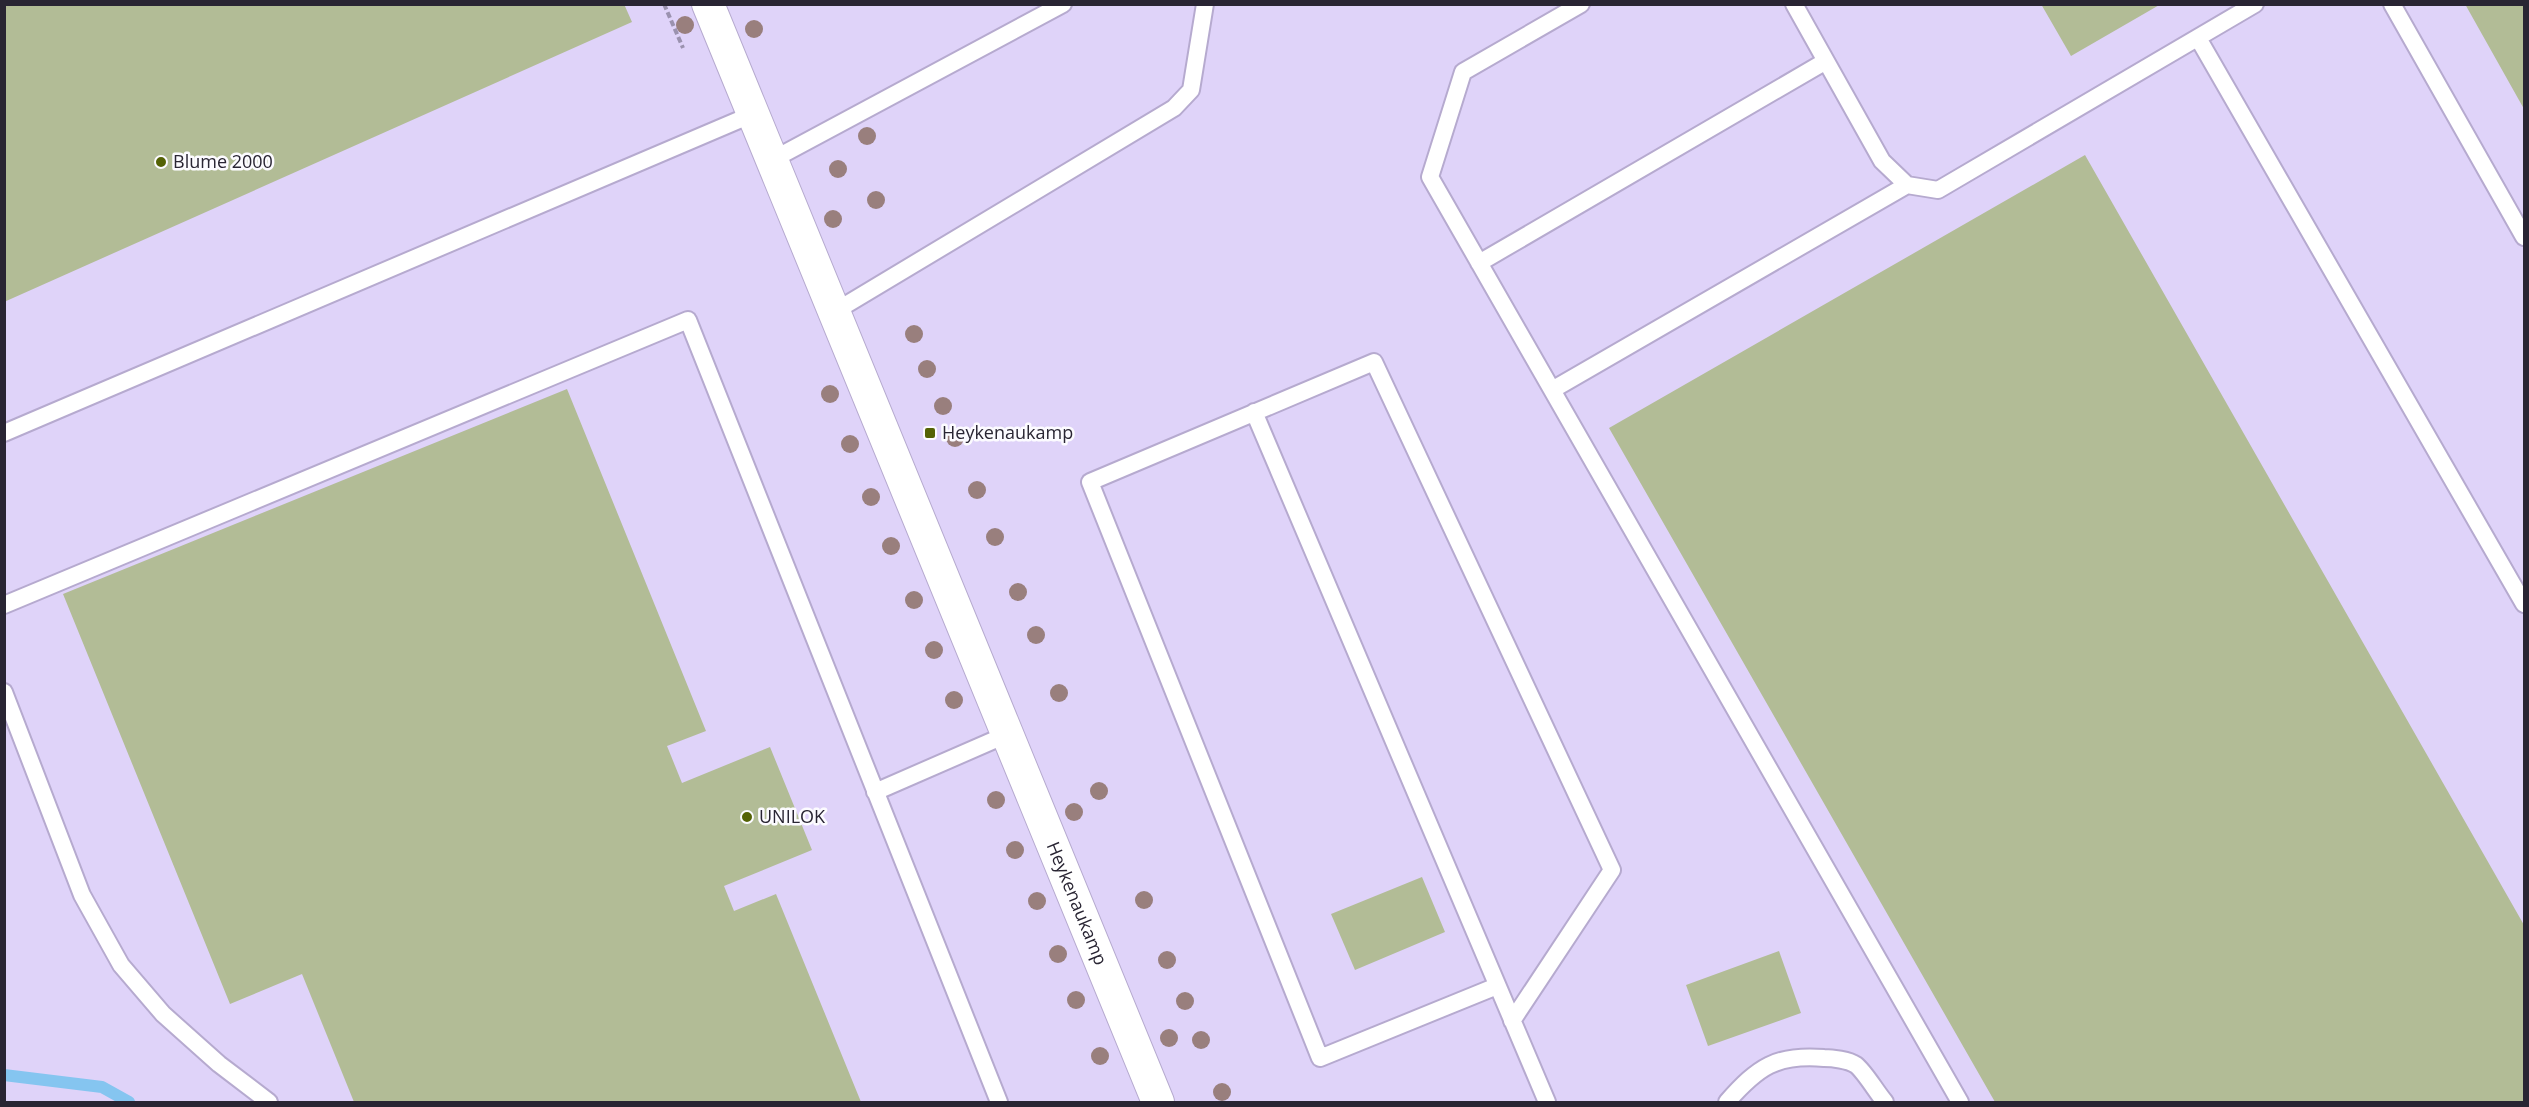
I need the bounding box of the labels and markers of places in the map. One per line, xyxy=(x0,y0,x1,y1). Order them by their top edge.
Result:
place label: Blume 2000 xyxy=(173,149,273,173)
marker: Blume 2000 xyxy=(154,155,168,169)
place label: Heykenaukamp xyxy=(942,420,1073,444)
marker: Heykenaukamp xyxy=(923,426,937,440)
place label: UNILOK xyxy=(759,804,826,828)
marker: UNILOK xyxy=(740,810,754,824)

